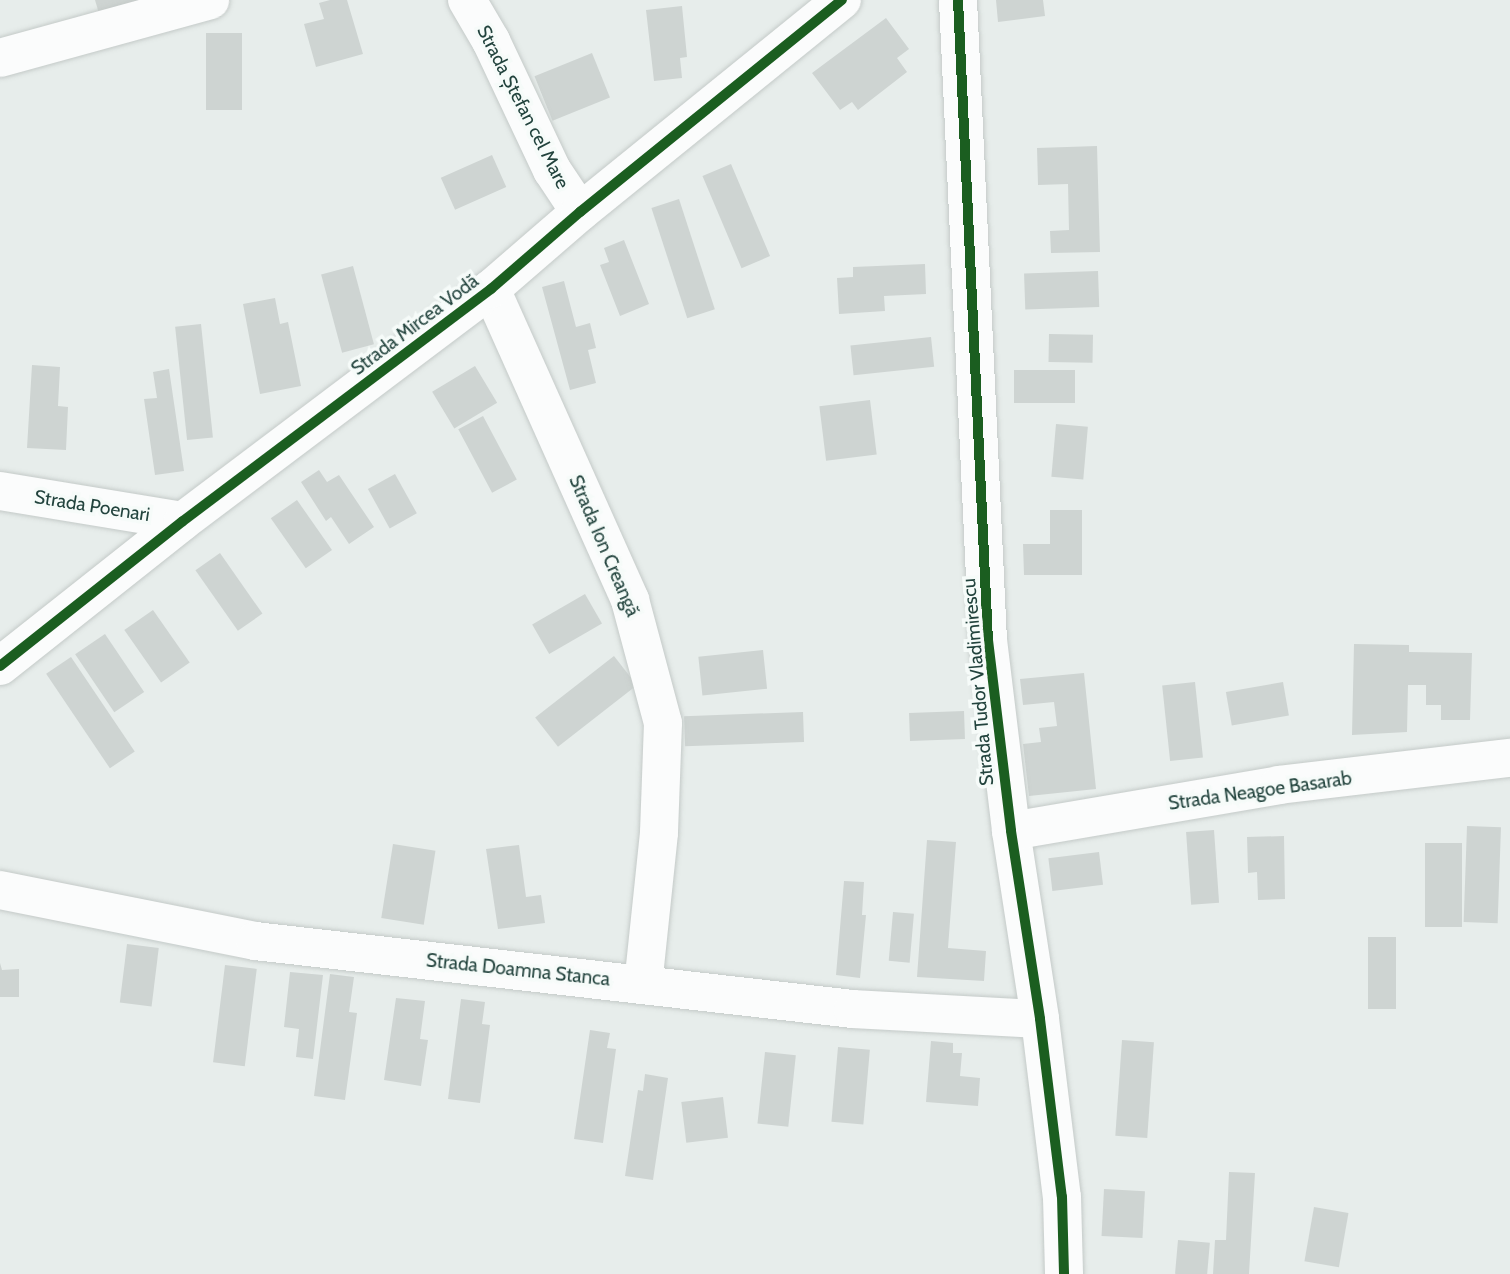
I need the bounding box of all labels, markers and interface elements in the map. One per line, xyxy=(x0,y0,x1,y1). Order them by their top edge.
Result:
street label: Strada Ștefan cel Mare xyxy=(472,21,574,193)
street label: Strada Mircea Vodă xyxy=(347,270,483,380)
street label: Strada Ion Creangă xyxy=(564,472,644,620)
street label: Strada Poenari xyxy=(33,486,151,526)
street label: Strada Tudor Vladimirescu xyxy=(958,577,998,787)
street label: Strada Neagoe Basarab xyxy=(1167,767,1353,815)
street label: Strada Doamna Stanca xyxy=(425,949,611,991)

